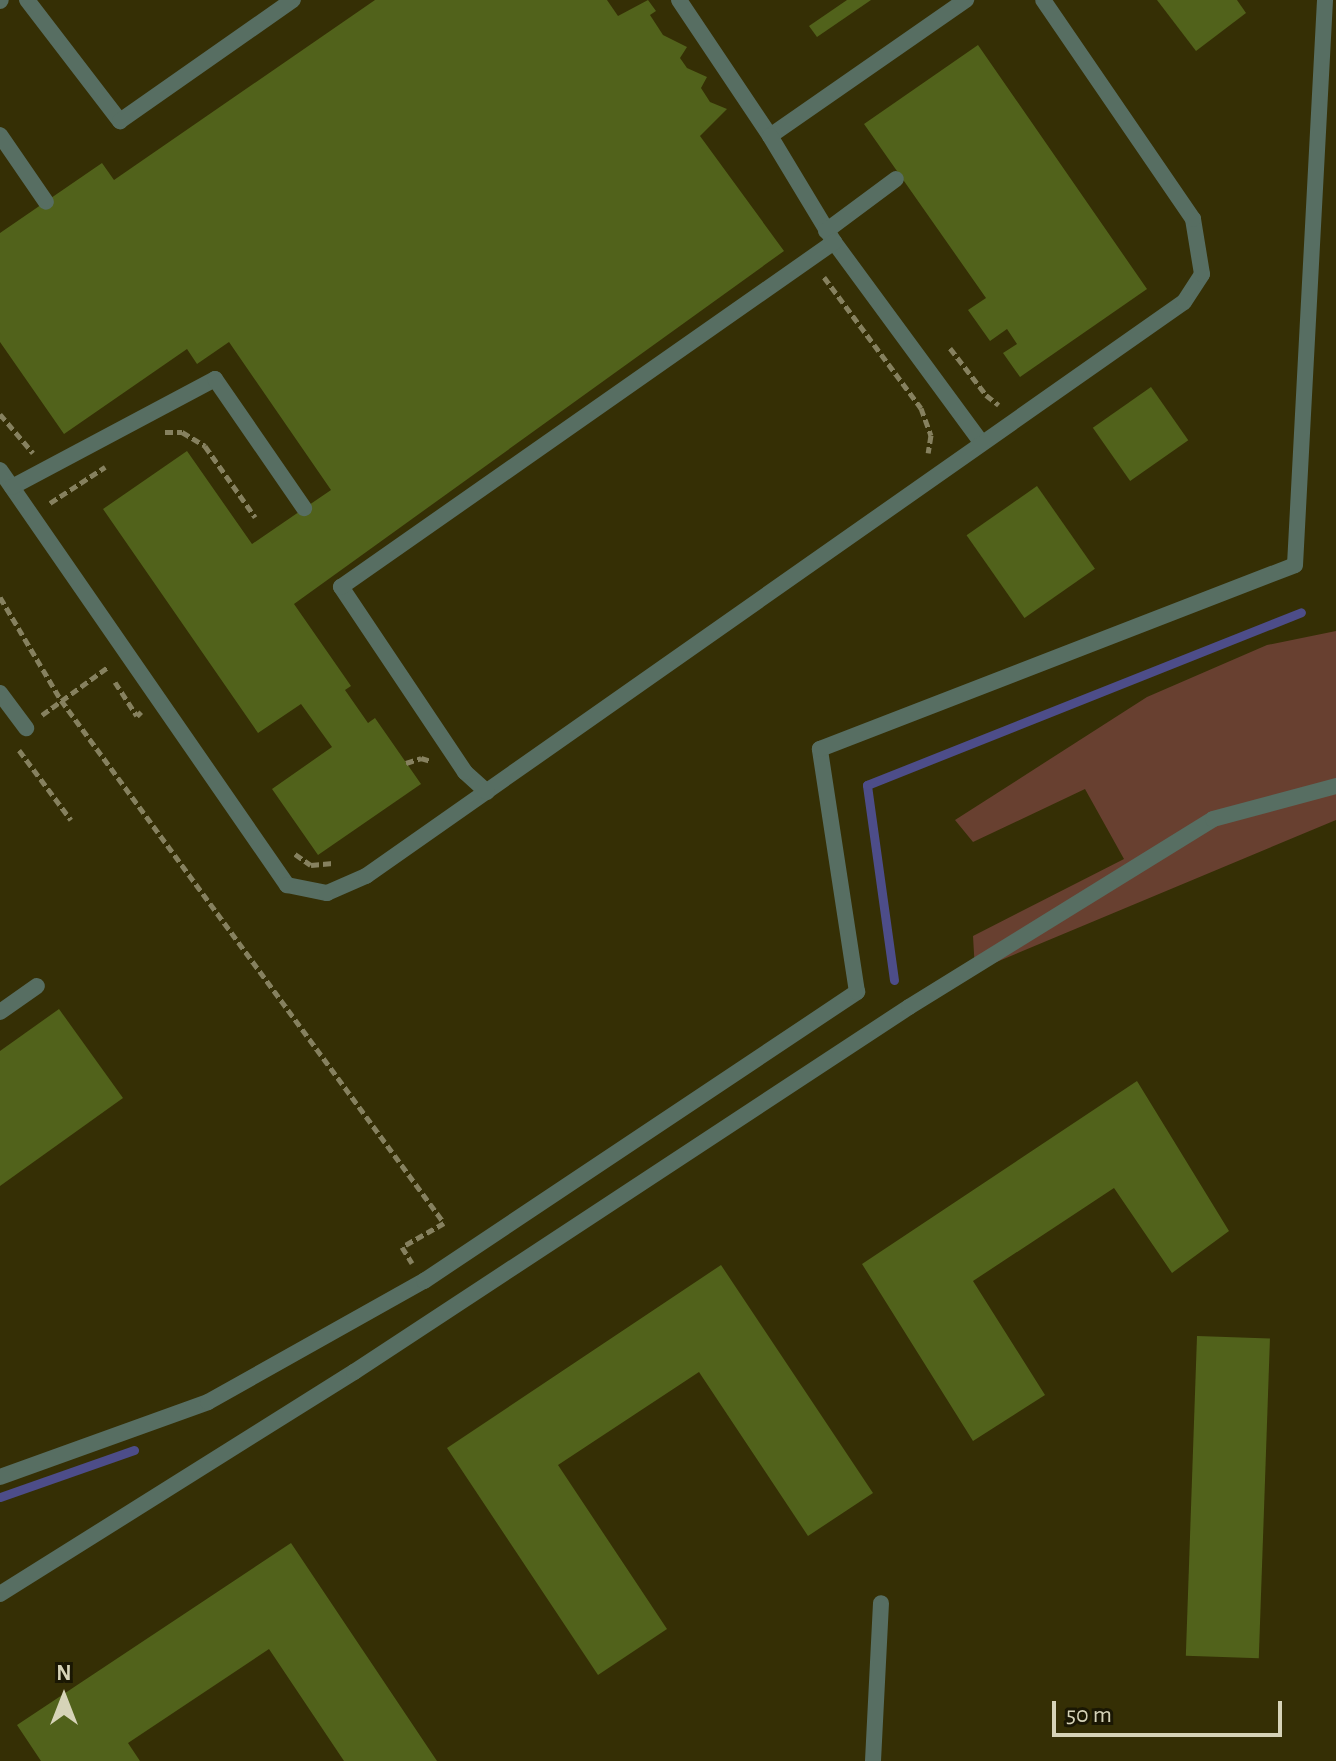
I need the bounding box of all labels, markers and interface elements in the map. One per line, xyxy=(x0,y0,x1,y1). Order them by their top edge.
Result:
north arrow xyxy=(24,1657,104,1737)
text: N xyxy=(56,1662,72,1684)
scale bar xyxy=(1056,1685,1286,1735)
text: 50 m xyxy=(1066,1703,1112,1727)

